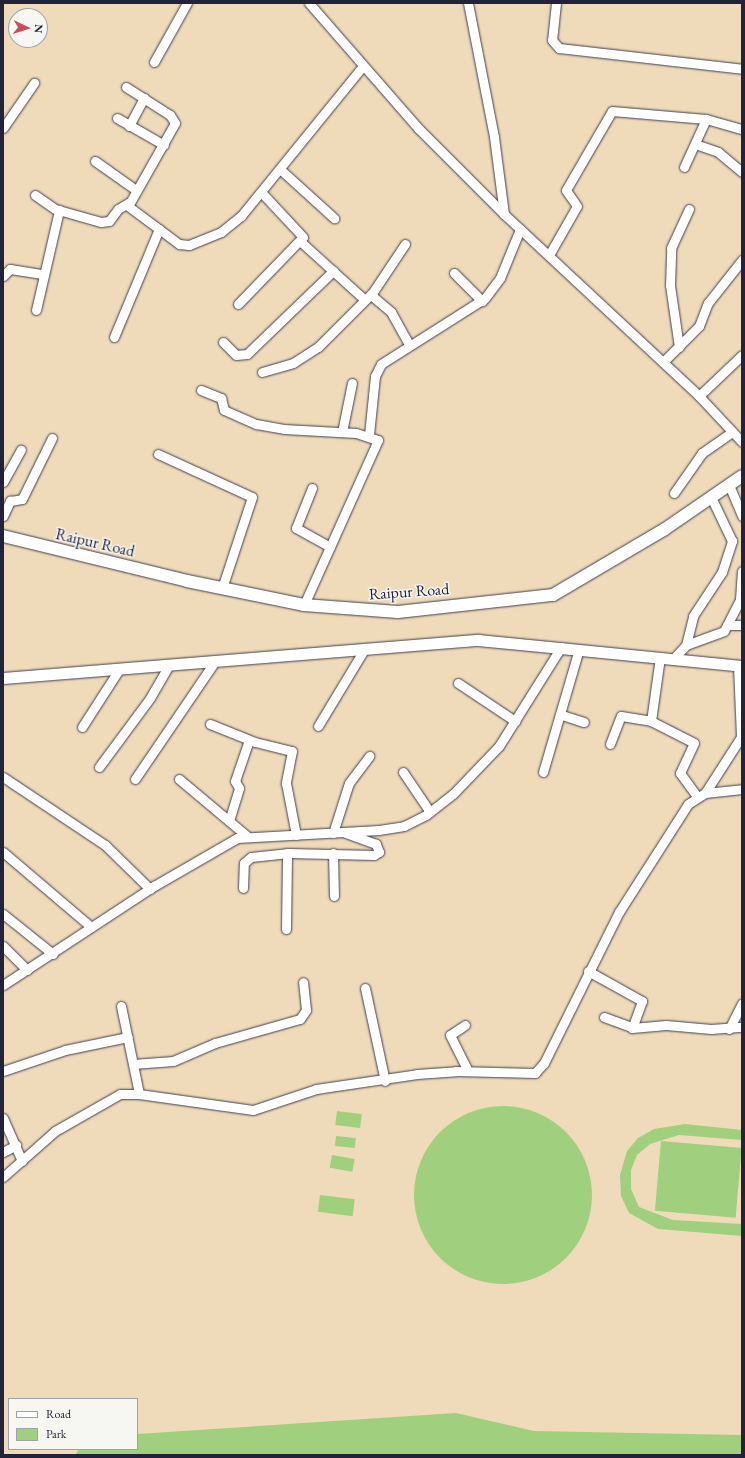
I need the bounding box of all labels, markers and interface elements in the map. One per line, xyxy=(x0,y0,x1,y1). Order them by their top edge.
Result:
north arrow xyxy=(8,8,48,48)
text: N xyxy=(32,24,46,34)
street label: Raipur Road xyxy=(54,525,136,561)
street label: Raipur Road xyxy=(368,580,450,604)
legend xyxy=(8,1398,138,1450)
text: Road xyxy=(46,1406,71,1422)
text: Park xyxy=(46,1426,66,1442)

